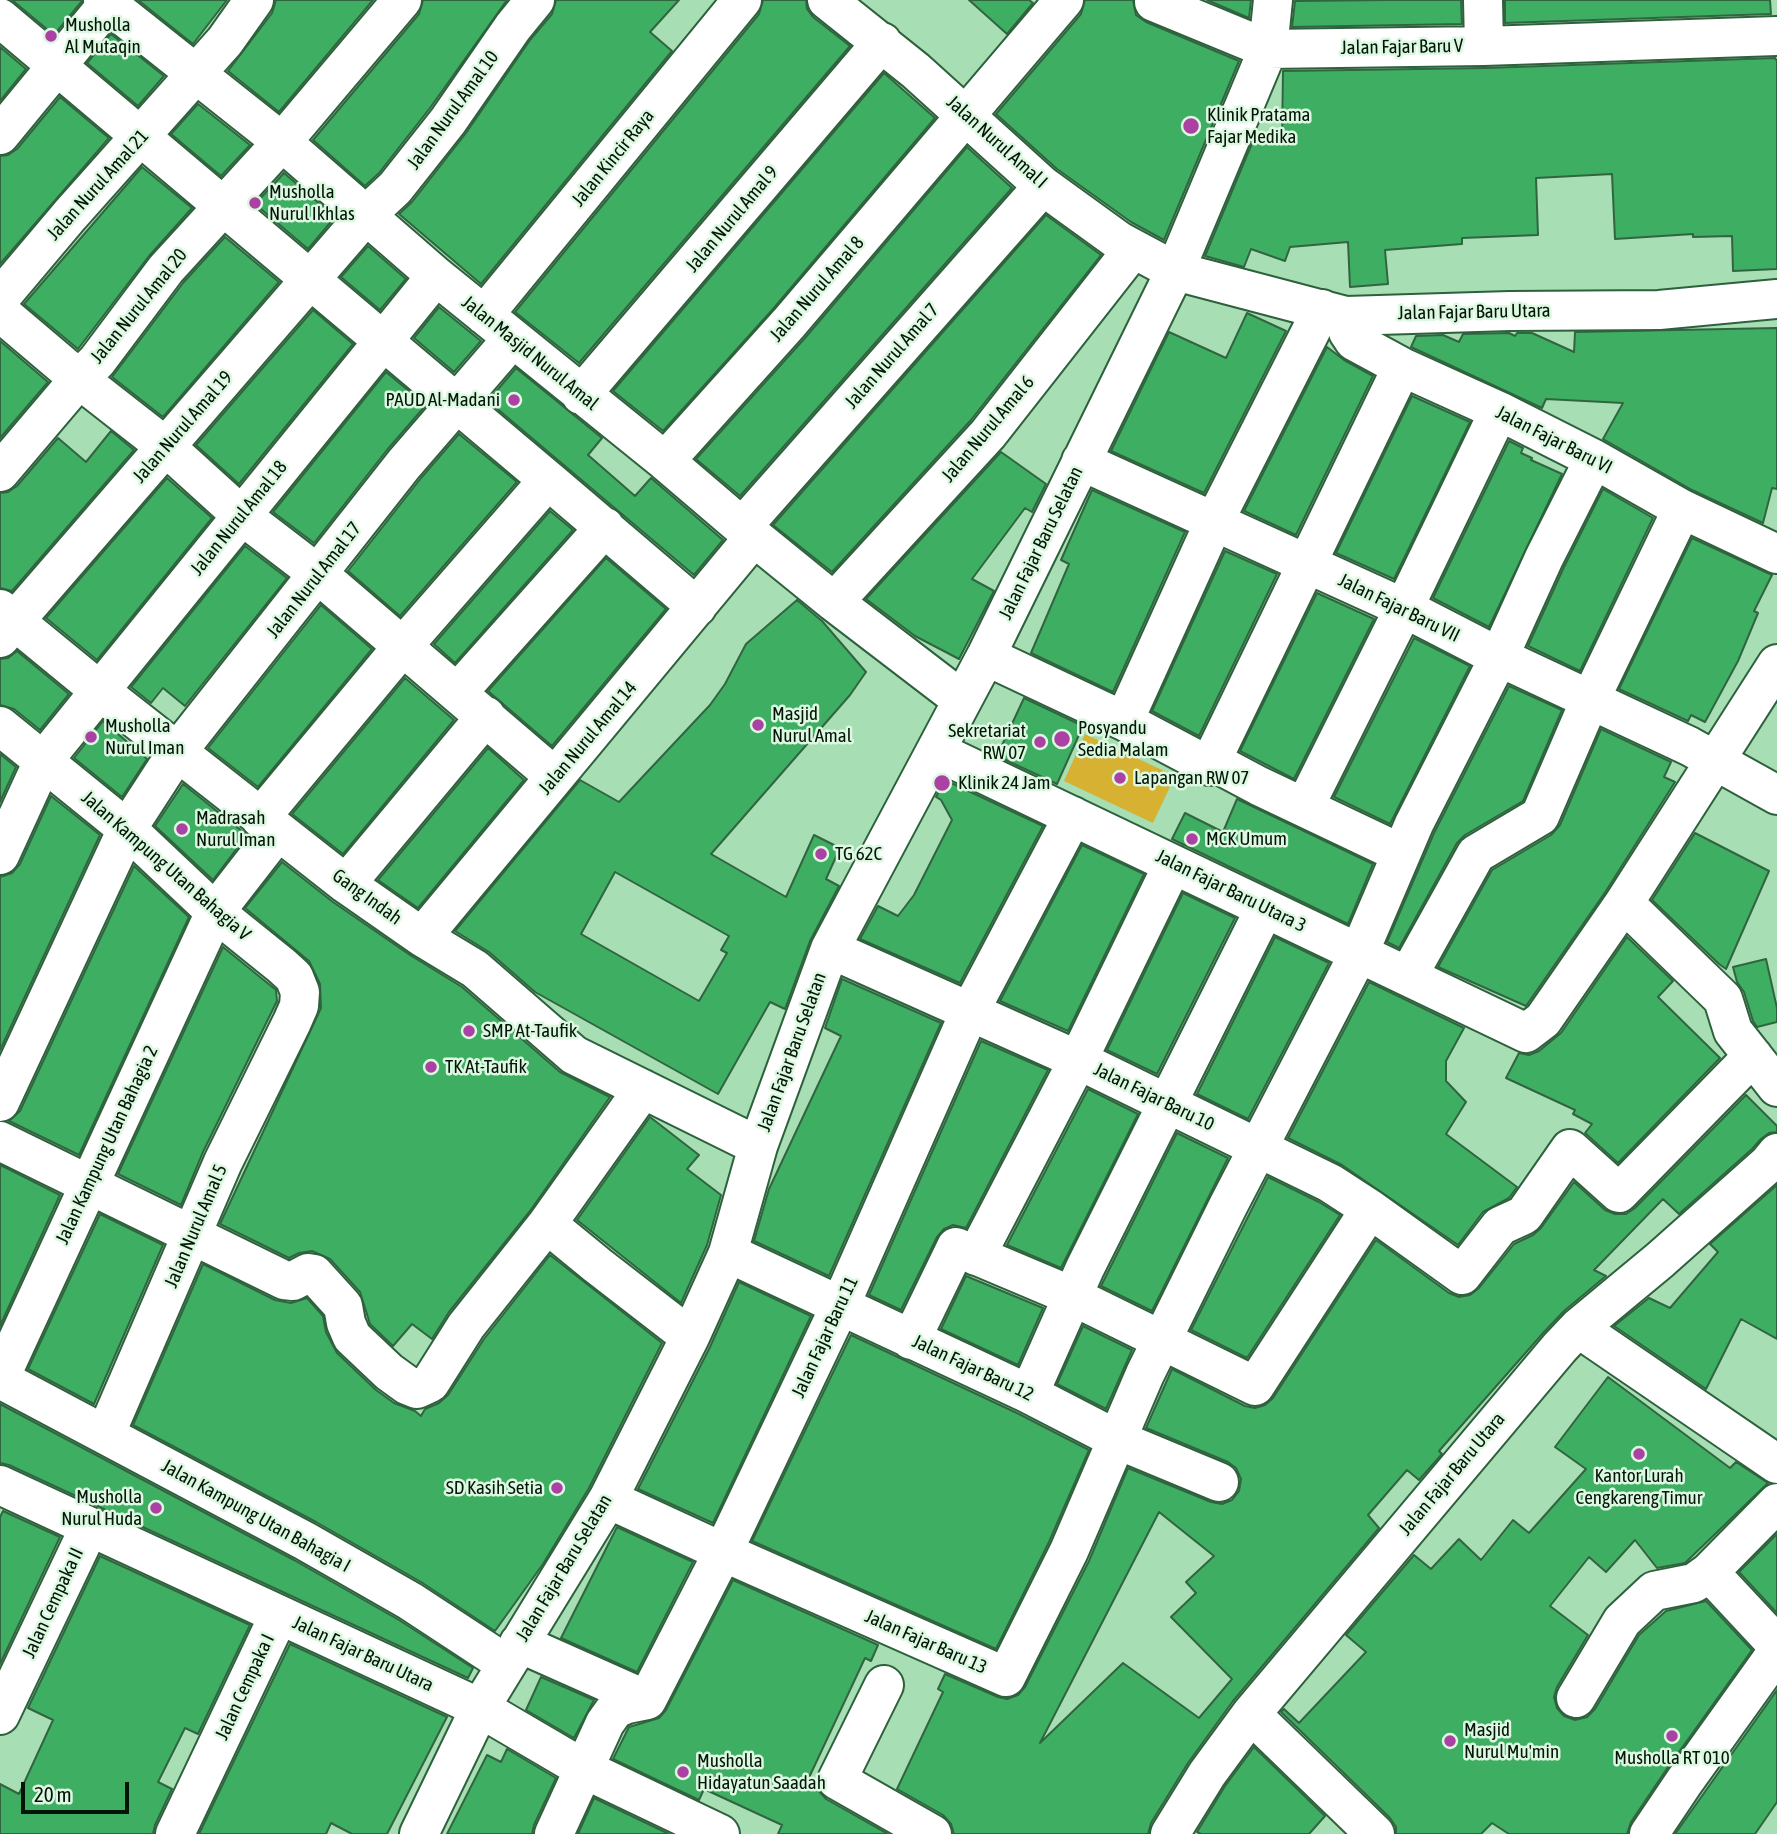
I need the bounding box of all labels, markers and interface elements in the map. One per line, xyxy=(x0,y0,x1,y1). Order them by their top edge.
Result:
place label: Musholla Al Mutaqin xyxy=(65,14,141,58)
marker: Musholla Al Mutaqin xyxy=(43,28,59,44)
street label: Jalan Fajar Baru V xyxy=(1340,35,1464,59)
street label: Jalan Nurul Amal 10 xyxy=(402,46,504,174)
street label: Jalan Nurul Amal I xyxy=(942,91,1052,193)
place label: Klinik Pratama Fajar Medika xyxy=(1207,104,1310,148)
street label: Jalan Kincir Raya xyxy=(567,105,659,211)
marker: Klinik Pratama Fajar Medika xyxy=(1181,116,1201,136)
street label: Jalan Nurul Amal 21 xyxy=(42,125,154,245)
street label: Jalan Nurul Amal 9 xyxy=(681,161,783,277)
place label: Musholla Nurul Ikhlas xyxy=(269,181,355,225)
marker: Musholla Nurul Ikhlas xyxy=(247,195,263,211)
street label: Jalan Nurul Amal 8 xyxy=(765,232,869,346)
street label: Jalan Nurul Amal 20 xyxy=(86,244,192,368)
street label: Jalan Masjid Nurul Amal xyxy=(457,291,603,415)
street label: Jalan Nurul Amal 7 xyxy=(840,299,944,413)
street label: Jalan Fajar Baru Utara xyxy=(1397,299,1551,325)
street label: Jalan Nurul Amal 19 xyxy=(128,366,238,488)
street label: Jalan Nurul Amal 6 xyxy=(937,371,1039,487)
place label: PAUD Al-Madani xyxy=(386,389,500,411)
marker: PAUD Al-Madani xyxy=(506,392,522,408)
street label: Jalan Fajar Baru VI xyxy=(1492,401,1616,479)
street label: Jalan Nurul Amal 18 xyxy=(186,456,292,580)
street label: Jalan Fajar Baru Selatan xyxy=(994,463,1088,623)
street label: Jalan Nurul Amal 17 xyxy=(262,518,366,642)
street label: Jalan Fajar Baru VII xyxy=(1335,569,1463,647)
street label: Jalan Nurul Amal 14 xyxy=(534,677,642,799)
place label: Masjid Nurul Amal xyxy=(772,703,852,747)
place label: Musholla Nurul Iman xyxy=(105,715,184,759)
marker: Masjid Nurul Amal xyxy=(750,717,766,733)
place label: Posyandu Sedia Malam xyxy=(1078,717,1168,761)
place label: Sekretariat RW 07 xyxy=(948,720,1026,764)
marker: Musholla Nurul Iman xyxy=(83,729,99,745)
marker: Posyandu Sedia Malam xyxy=(1052,729,1072,749)
marker: Sekretariat RW 07 xyxy=(1032,734,1048,750)
place label: Lapangan RW 07 xyxy=(1134,767,1249,789)
marker: Lapangan RW 07 xyxy=(1112,770,1128,786)
place label: Klinik 24 Jam xyxy=(958,772,1050,794)
marker: Klinik 24 Jam xyxy=(932,773,952,793)
street label: Jalan Kampung Utan Bahagia V xyxy=(77,786,255,946)
place label: Madrasah Nurul Iman xyxy=(196,807,275,851)
marker: Madrasah Nurul Iman xyxy=(174,821,190,837)
place label: MCK Umum xyxy=(1206,828,1287,850)
marker: MCK Umum xyxy=(1184,831,1200,847)
place label: TG 62C xyxy=(835,843,882,865)
street label: Jalan Fajar Baru Utara 3 xyxy=(1152,845,1310,937)
marker: TG 62C xyxy=(813,846,829,862)
street label: Gang Indah xyxy=(328,864,406,930)
street label: Jalan Fajar Baru Selatan xyxy=(753,969,831,1135)
place label: SMP At-Taufik xyxy=(483,1020,577,1042)
marker: SMP At-Taufik xyxy=(461,1023,477,1039)
street label: Jalan Kampung Utan Bahagia 2 xyxy=(51,1042,163,1248)
place label: TK At-Taufik xyxy=(445,1056,527,1078)
street label: Jalan Fajar Baru 10 xyxy=(1090,1058,1218,1136)
marker: TK At-Taufik xyxy=(423,1059,439,1075)
street label: Jalan Nurul Amal 5 xyxy=(160,1161,232,1291)
street label: Jalan Fajar Baru 11 xyxy=(787,1273,863,1401)
street label: Jalan Fajar Baru 12 xyxy=(909,1330,1037,1406)
street label: Jalan Fajar Baru Utara xyxy=(1394,1408,1510,1540)
marker: Kantor Lurah Cengkareng Timur xyxy=(1631,1446,1647,1462)
street label: Jalan Kampung Utan Bahagia I xyxy=(158,1455,354,1577)
place label: Kantor Lurah Cengkareng Timur xyxy=(1576,1465,1702,1509)
place label: SD Kasih Setia xyxy=(446,1477,543,1499)
marker: SD Kasih Setia xyxy=(549,1480,565,1496)
place label: Musholla Nurul Huda xyxy=(61,1486,142,1530)
street label: Jalan Fajar Baru Selatan xyxy=(511,1490,617,1646)
marker: Musholla Nurul Huda xyxy=(148,1500,164,1516)
street label: Jalan Cempaka II xyxy=(18,1544,88,1662)
street label: Jalan Fajar Baru 13 xyxy=(861,1605,991,1679)
street label: Jalan Fajar Baru Utara xyxy=(289,1611,437,1697)
street label: Jalan Cempaka I xyxy=(211,1631,279,1743)
place label: Masjid Nurul Mu'min xyxy=(1464,1719,1559,1763)
marker: Musholla RT 010 xyxy=(1664,1728,1680,1744)
marker: Masjid Nurul Mu'min xyxy=(1442,1733,1458,1749)
place label: Musholla RT 010 xyxy=(1614,1747,1730,1769)
place label: Musholla Hidayatun Saadah xyxy=(697,1750,826,1794)
marker: Musholla Hidayatun Saadah xyxy=(675,1764,691,1780)
scale bar xyxy=(24,1768,133,1812)
text: 20 m xyxy=(34,1782,72,1806)

